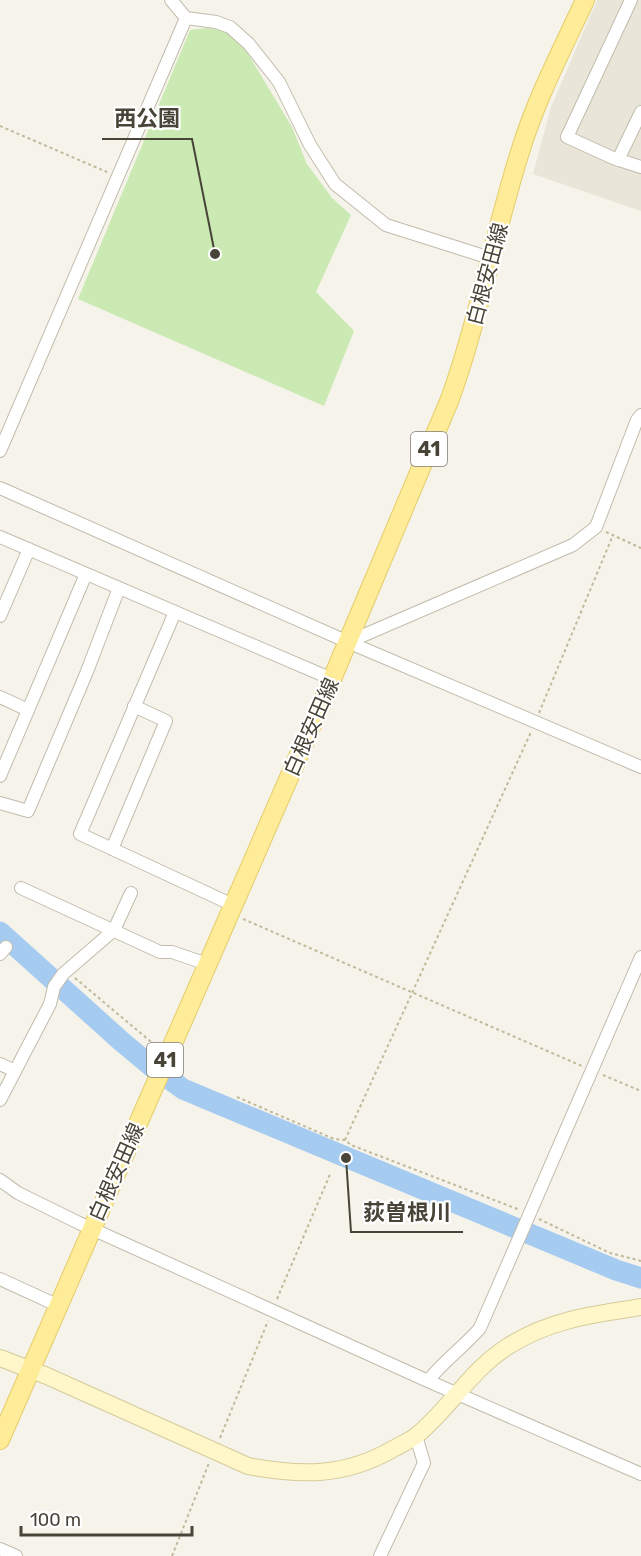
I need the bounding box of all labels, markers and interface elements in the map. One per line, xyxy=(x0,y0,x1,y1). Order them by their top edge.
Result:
callout: 西公園 xyxy=(102,99,192,139)
text: 西公園 xyxy=(114,105,180,132)
street label: 白根安田線 xyxy=(461,220,513,328)
road number: 41 xyxy=(411,432,447,466)
street label: 白根安田線 xyxy=(278,674,344,780)
road number: 41 xyxy=(147,1043,183,1077)
street label: 白根安田線 xyxy=(83,1119,149,1225)
callout: 荻曽根川 xyxy=(351,1192,463,1232)
text: 荻曽根川 xyxy=(363,1199,451,1226)
scale bar xyxy=(21,1499,192,1537)
text: 100 m xyxy=(30,1509,81,1531)

